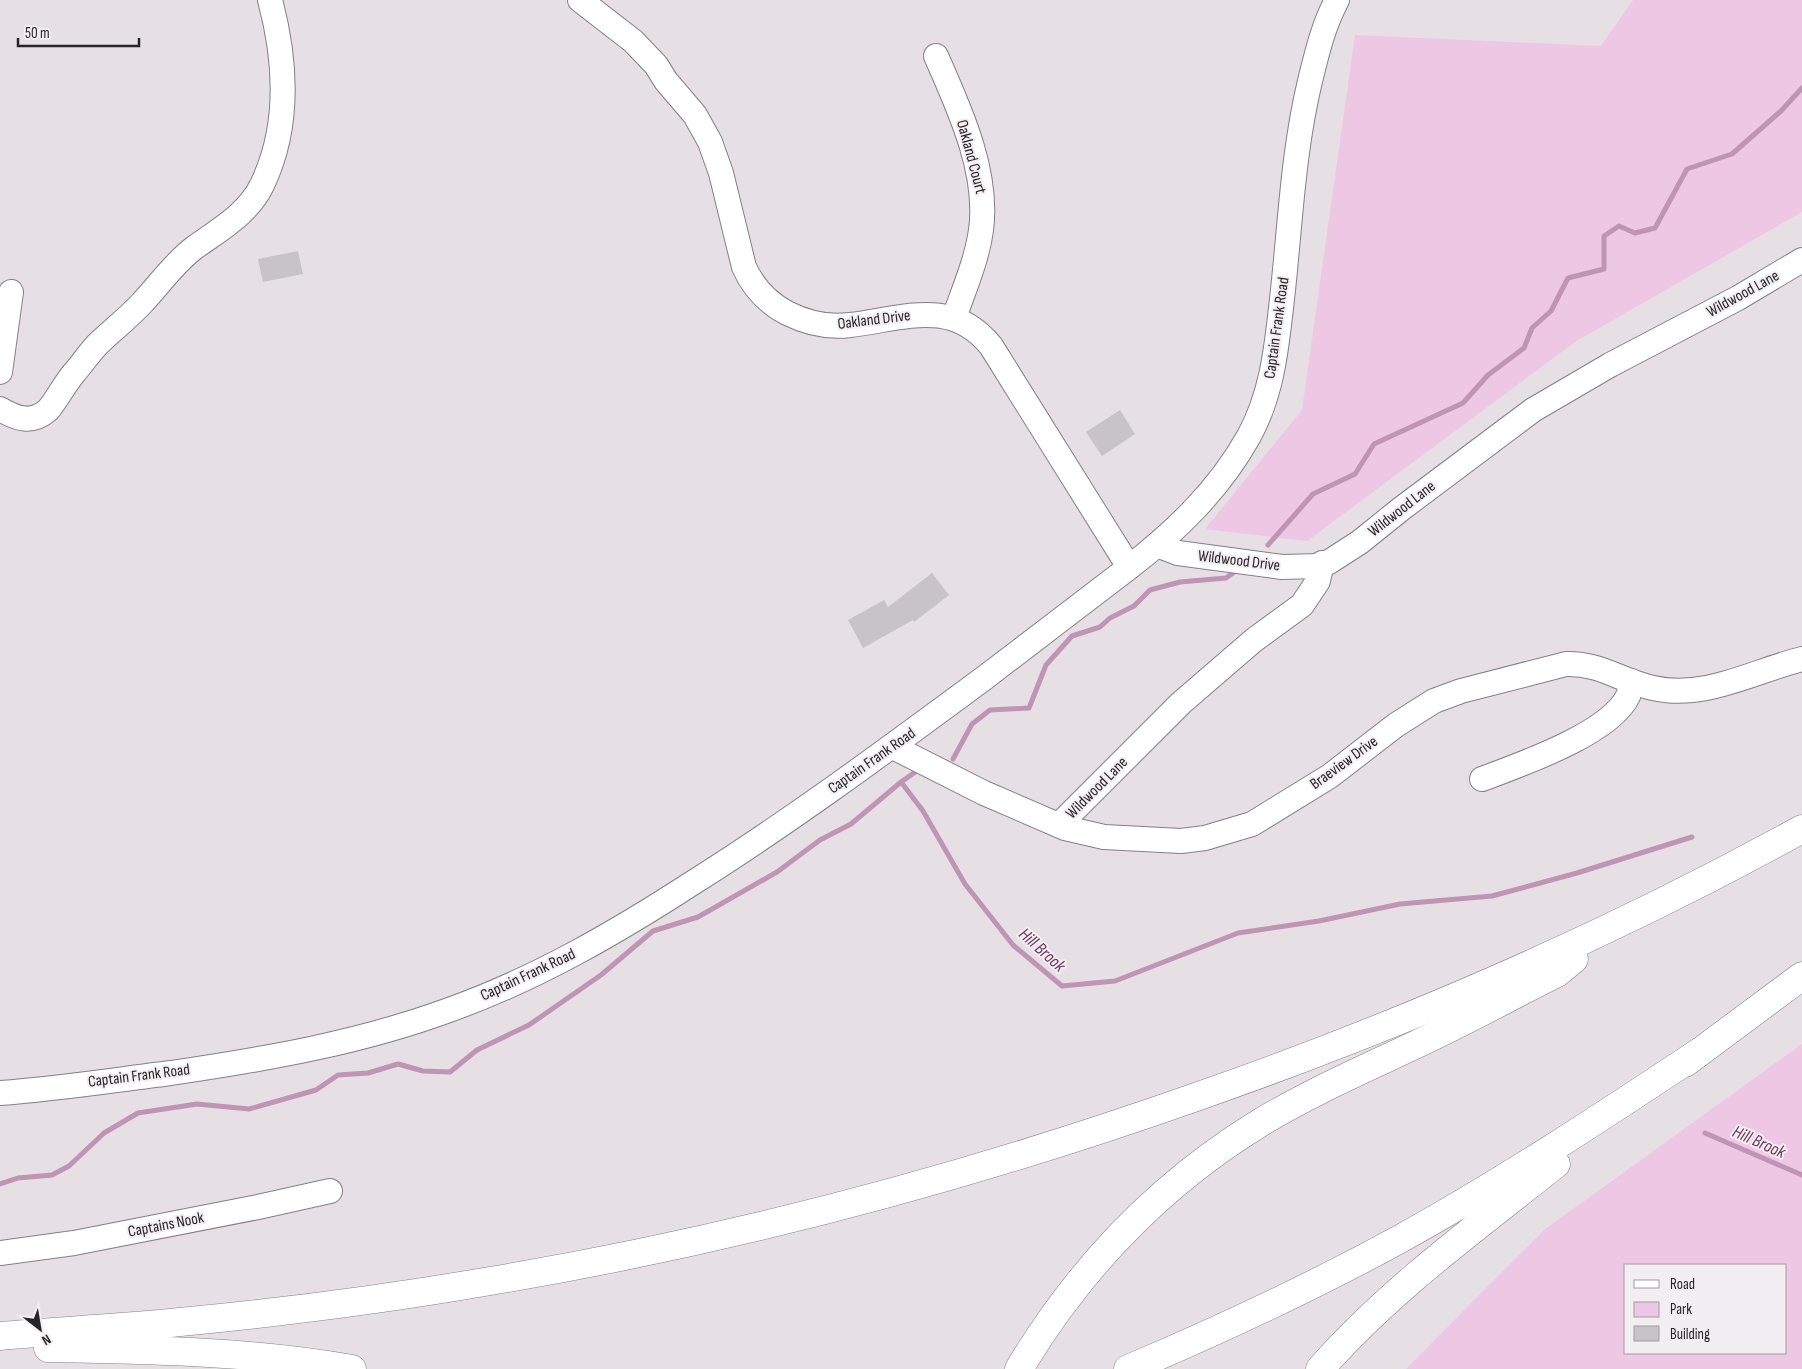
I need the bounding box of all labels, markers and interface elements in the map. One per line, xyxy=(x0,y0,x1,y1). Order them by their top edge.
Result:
scale bar xyxy=(18,15,139,47)
text: 50 m xyxy=(25,24,50,43)
street label: Oakland Court xyxy=(952,118,990,196)
street label: Wildwood Lane xyxy=(1703,266,1783,322)
street label: Captain Frank Road xyxy=(1260,276,1294,380)
street label: Oakland Drive xyxy=(837,306,911,334)
street label: Wildwood Lane xyxy=(1365,477,1439,541)
street label: Wildwood Drive xyxy=(1197,547,1281,575)
street label: Captain Frank Road xyxy=(825,724,919,798)
street label: Braeview Drive xyxy=(1306,732,1382,794)
street label: Wildwood Lane xyxy=(1062,753,1132,823)
water label: Hill Brook xyxy=(1014,924,1071,977)
street label: Captain Frank Road xyxy=(478,945,578,1005)
street label: Captain Frank Road xyxy=(87,1060,191,1092)
water label: Hill Brook xyxy=(1729,1121,1790,1163)
street label: Captains Nook xyxy=(126,1208,206,1242)
legend xyxy=(1624,1264,1787,1354)
text: Road xyxy=(1670,1275,1695,1294)
text: Park xyxy=(1670,1300,1692,1319)
north arrow xyxy=(15,1304,65,1354)
text: Building xyxy=(1670,1325,1710,1344)
text: N xyxy=(39,1331,54,1349)

